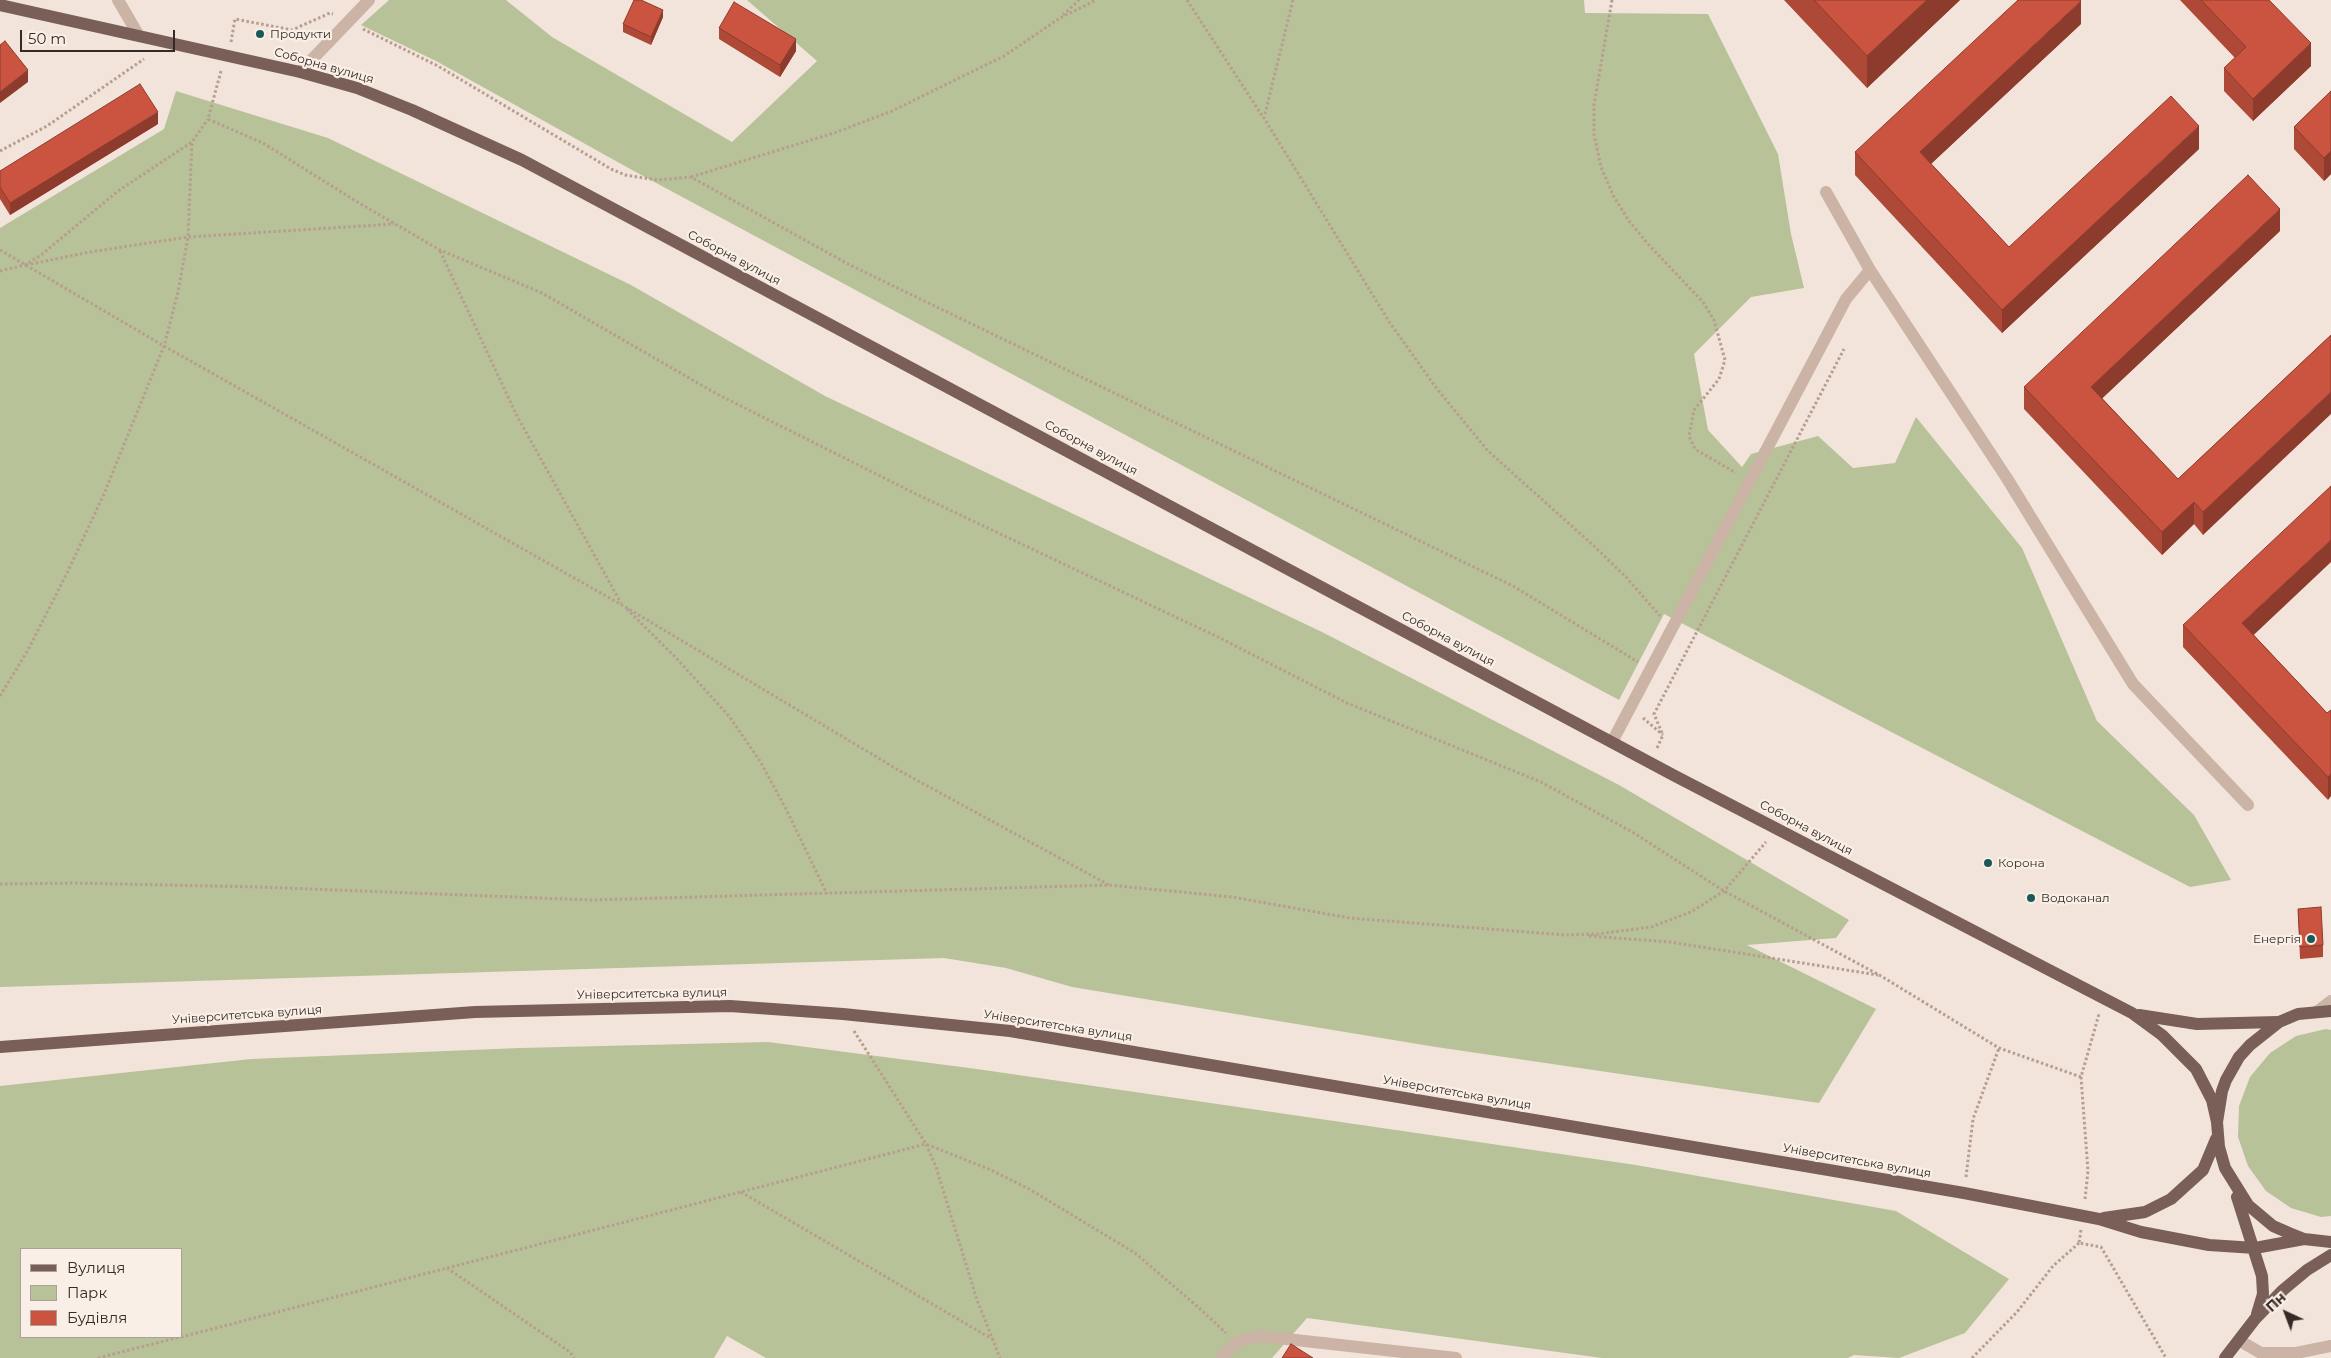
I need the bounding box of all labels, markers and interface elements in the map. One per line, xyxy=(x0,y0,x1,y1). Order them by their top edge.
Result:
scale bar xyxy=(22,20,178,52)
place label: Продукти xyxy=(270,27,331,41)
marker: Продукти xyxy=(254,28,266,40)
text: 50 m xyxy=(28,29,66,48)
street label: Соборна вулиця xyxy=(273,45,375,87)
street label: Соборна вулиця xyxy=(685,227,783,289)
street label: Соборна вулиця xyxy=(1042,417,1140,479)
street label: Соборна вулиця xyxy=(1399,608,1497,670)
street label: Соборна вулиця xyxy=(1757,797,1855,859)
place label: Корона xyxy=(1998,856,2045,870)
marker: Корона xyxy=(1982,857,1994,869)
place label: Водоканал xyxy=(2041,891,2110,905)
marker: Водоканал xyxy=(2025,892,2037,904)
place label: Енергія xyxy=(2253,932,2301,946)
marker: Енергія xyxy=(2305,933,2317,945)
street label: Університетська вулиця xyxy=(577,985,727,1003)
street label: Університетська вулиця xyxy=(171,1003,323,1027)
street label: Університетська вулиця xyxy=(983,1007,1133,1045)
street label: Університетська вулиця xyxy=(1382,1073,1532,1113)
street label: Університетська вулиця xyxy=(1782,1141,1932,1181)
legend xyxy=(20,1248,182,1338)
text: Вулиця xyxy=(67,1258,125,1277)
text: Парк xyxy=(67,1283,107,1302)
north arrow xyxy=(2261,1288,2311,1338)
text: Пн xyxy=(2262,1288,2290,1316)
text: Будівля xyxy=(67,1308,127,1327)

